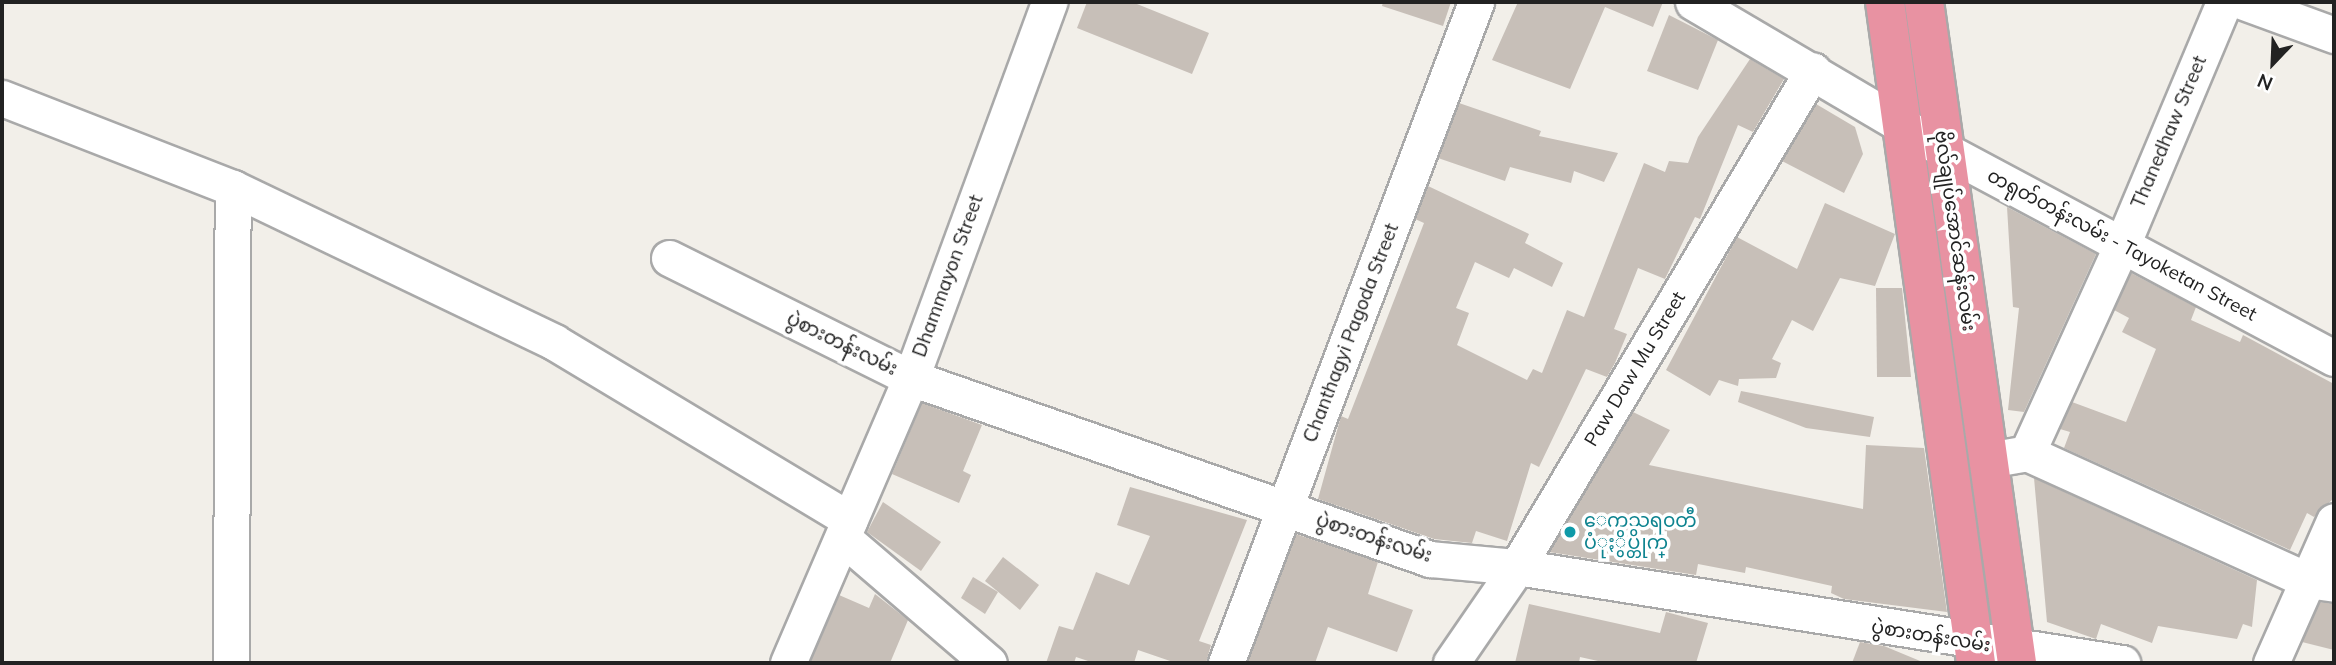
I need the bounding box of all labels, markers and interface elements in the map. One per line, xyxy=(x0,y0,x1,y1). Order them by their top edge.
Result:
north arrow xyxy=(2238,28,2308,98)
street label: Thanedhaw Street xyxy=(2127,52,2211,212)
text: N xyxy=(2254,68,2276,96)
street label: ဗိုလ်ချုပ်အောင်ဆန်းလမ်း xyxy=(1930,129,1980,333)
street label: တရုတ်တန်းလမ်း - Tayoketan Street xyxy=(1983,164,2261,326)
street label: Dhammayon Street xyxy=(908,192,988,360)
street label: Chanthagyi Pagoda Street xyxy=(1299,220,1403,446)
street label: Paw Daw Mu Street xyxy=(1580,288,1690,450)
street label: ပွဲစားတန်းလမ်း xyxy=(783,307,901,381)
street label: ပွဲစားတန်းလမ်း xyxy=(1313,509,1435,567)
place label: ေကသရ၀တီ ပံုႏွိပ္တိုက္ xyxy=(1584,510,1697,554)
marker: ေကသရ၀တီ ပံုႏွိပ္တိုက္ xyxy=(1562,524,1578,540)
street label: ပွဲစားတန်းလမ်း xyxy=(1870,615,1992,657)

